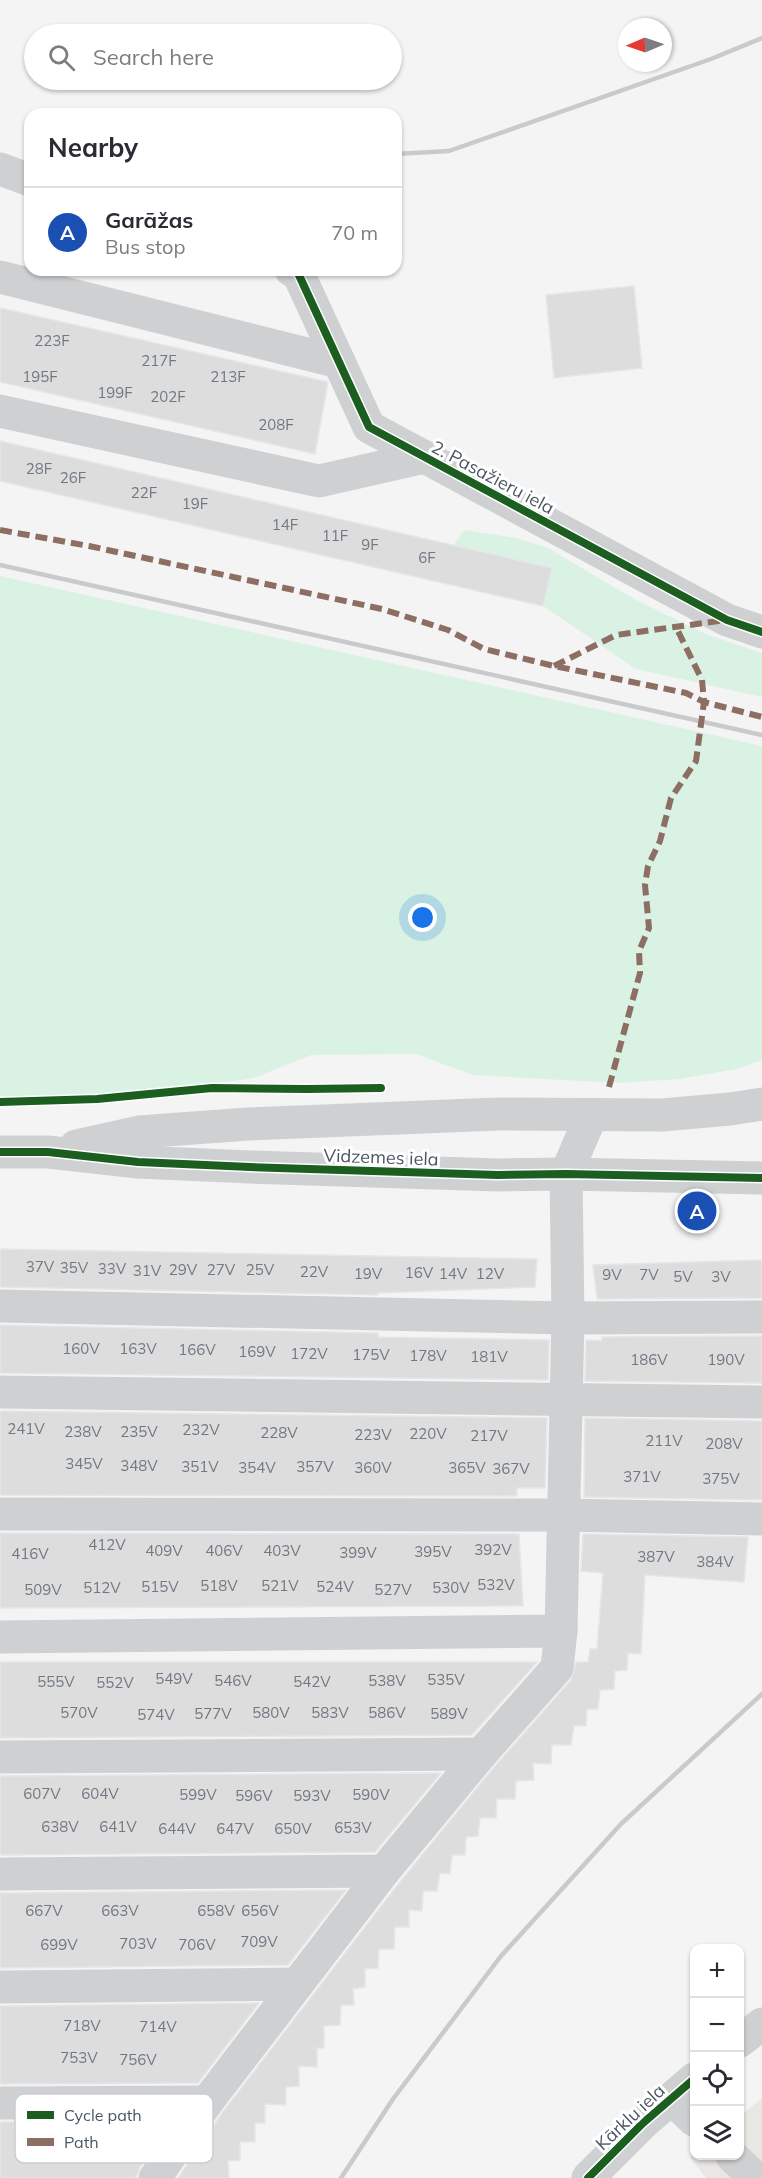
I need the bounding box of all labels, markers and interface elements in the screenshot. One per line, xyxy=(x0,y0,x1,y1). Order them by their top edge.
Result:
north arrow xyxy=(618,18,672,72)
search box xyxy=(24,24,402,90)
icon: search xyxy=(45,41,78,74)
text: Search here xyxy=(93,43,214,71)
text: Nearby xyxy=(48,131,138,164)
text: Garāžas xyxy=(105,206,193,234)
text: A xyxy=(60,220,75,245)
text: 70 m xyxy=(331,220,378,245)
text: Bus stop xyxy=(105,234,185,259)
house number: 223F xyxy=(34,331,70,350)
house number: 217F xyxy=(141,351,177,370)
house number: 195F xyxy=(22,367,58,386)
house number: 213F xyxy=(210,367,246,386)
house number: 199F xyxy=(97,383,133,402)
house number: 202F xyxy=(150,387,186,406)
house number: 208F xyxy=(258,415,294,434)
street label: 2. Pasažieru iela xyxy=(428,435,558,519)
house number: 28F xyxy=(26,459,52,478)
house number: 26F xyxy=(60,468,86,487)
house number: 22F xyxy=(131,483,157,502)
house number: 19F xyxy=(182,494,208,513)
house number: 14F xyxy=(272,515,298,534)
house number: 11F xyxy=(322,526,348,545)
house number: 9F xyxy=(361,535,379,554)
house number: 6F xyxy=(418,548,436,567)
your location xyxy=(408,903,437,932)
street label: Vidzemes iela xyxy=(323,1144,439,1170)
pin: A xyxy=(678,1188,716,1234)
house number: 37V xyxy=(26,1257,55,1276)
house number: 35V xyxy=(60,1258,89,1277)
house number: 33V xyxy=(98,1259,127,1278)
house number: 29V xyxy=(169,1260,198,1279)
house number: 27V xyxy=(207,1260,236,1279)
house number: 25V xyxy=(246,1260,275,1279)
house number: 31V xyxy=(133,1261,162,1280)
house number: 22V xyxy=(300,1262,329,1281)
house number: 16V xyxy=(405,1263,434,1282)
house number: 19V xyxy=(354,1264,383,1283)
house number: 14V xyxy=(439,1264,468,1283)
house number: 12V xyxy=(476,1264,505,1283)
house number: 9V xyxy=(602,1265,622,1284)
house number: 7V xyxy=(639,1265,659,1284)
house number: 5V xyxy=(673,1267,693,1286)
house number: 3V xyxy=(711,1267,731,1286)
house number: 160V xyxy=(62,1339,100,1358)
house number: 163V xyxy=(119,1339,157,1358)
house number: 166V xyxy=(178,1340,216,1359)
house number: 169V xyxy=(238,1342,276,1361)
house number: 172V xyxy=(290,1344,328,1363)
house number: 175V xyxy=(352,1345,390,1364)
house number: 178V xyxy=(409,1346,447,1365)
house number: 181V xyxy=(470,1347,508,1366)
house number: 186V xyxy=(630,1350,668,1369)
house number: 190V xyxy=(707,1350,745,1369)
house number: 241V xyxy=(7,1419,45,1438)
house number: 232V xyxy=(182,1420,220,1439)
house number: 238V xyxy=(64,1422,102,1441)
house number: 235V xyxy=(120,1422,158,1441)
house number: 228V xyxy=(260,1423,298,1442)
house number: 220V xyxy=(409,1424,447,1443)
house number: 223V xyxy=(354,1425,392,1444)
house number: 217V xyxy=(470,1426,508,1445)
house number: 211V xyxy=(645,1431,683,1450)
house number: 208V xyxy=(705,1434,743,1453)
house number: 345V xyxy=(65,1454,103,1473)
house number: 348V xyxy=(120,1456,158,1475)
house number: 351V xyxy=(181,1457,219,1476)
house number: 357V xyxy=(296,1457,334,1476)
house number: 354V xyxy=(238,1458,276,1477)
house number: 360V xyxy=(354,1458,392,1477)
house number: 365V xyxy=(448,1458,486,1477)
house number: 367V xyxy=(492,1459,530,1478)
house number: 371V xyxy=(623,1467,661,1486)
house number: 375V xyxy=(702,1469,740,1488)
house number: 412V xyxy=(88,1535,126,1554)
house number: 392V xyxy=(474,1540,512,1559)
house number: 409V xyxy=(145,1541,183,1560)
house number: 406V xyxy=(205,1541,243,1560)
house number: 403V xyxy=(263,1541,301,1560)
house number: 395V xyxy=(414,1542,452,1561)
house number: 399V xyxy=(339,1543,377,1562)
house number: 416V xyxy=(11,1544,49,1563)
house number: 387V xyxy=(637,1547,675,1566)
house number: 384V xyxy=(696,1552,734,1571)
house number: 532V xyxy=(477,1575,515,1594)
house number: 518V xyxy=(200,1576,238,1595)
house number: 521V xyxy=(261,1576,299,1595)
house number: 515V xyxy=(141,1577,179,1596)
house number: 524V xyxy=(316,1577,354,1596)
house number: 512V xyxy=(83,1578,121,1597)
house number: 530V xyxy=(432,1578,470,1597)
house number: 509V xyxy=(24,1580,62,1599)
house number: 527V xyxy=(374,1580,412,1599)
house number: 549V xyxy=(155,1669,193,1688)
house number: 535V xyxy=(427,1670,465,1689)
house number: 546V xyxy=(214,1671,252,1690)
house number: 538V xyxy=(368,1671,406,1690)
house number: 555V xyxy=(37,1672,75,1691)
house number: 542V xyxy=(293,1672,331,1691)
house number: 552V xyxy=(96,1673,134,1692)
house number: 570V xyxy=(60,1703,98,1722)
house number: 580V xyxy=(252,1703,290,1722)
house number: 583V xyxy=(311,1703,349,1722)
house number: 586V xyxy=(368,1703,406,1722)
house number: 577V xyxy=(194,1704,232,1723)
house number: 589V xyxy=(430,1704,468,1723)
house number: 574V xyxy=(137,1705,175,1724)
house number: 607V xyxy=(23,1784,61,1803)
house number: 604V xyxy=(81,1784,119,1803)
house number: 599V xyxy=(179,1785,217,1804)
house number: 590V xyxy=(352,1785,390,1804)
house number: 596V xyxy=(235,1786,273,1805)
house number: 593V xyxy=(293,1786,331,1805)
house number: 638V xyxy=(41,1817,79,1836)
house number: 641V xyxy=(99,1817,137,1836)
house number: 653V xyxy=(334,1818,372,1837)
house number: 644V xyxy=(158,1819,196,1838)
house number: 647V xyxy=(216,1819,254,1838)
house number: 650V xyxy=(274,1819,312,1838)
house number: 667V xyxy=(25,1901,63,1920)
house number: 663V xyxy=(101,1901,139,1920)
house number: 658V xyxy=(197,1901,235,1920)
house number: 656V xyxy=(241,1901,279,1920)
house number: 709V xyxy=(240,1932,278,1951)
house number: 703V xyxy=(119,1934,157,1953)
house number: 699V xyxy=(40,1935,78,1954)
house number: 706V xyxy=(178,1935,216,1954)
map controls xyxy=(690,1944,744,2160)
button: + xyxy=(690,1944,744,1998)
button: − xyxy=(690,1998,744,2052)
house number: 718V xyxy=(63,2016,101,2035)
house number: 714V xyxy=(139,2017,177,2036)
house number: 753V xyxy=(60,2048,98,2067)
house number: 756V xyxy=(119,2050,157,2069)
button: locate xyxy=(690,2052,744,2106)
street label: Kārklu iela xyxy=(591,2079,669,2155)
legend xyxy=(15,2094,213,2163)
text: Cycle path xyxy=(64,2105,142,2125)
button: layers xyxy=(690,2106,744,2160)
text: Path xyxy=(64,2132,99,2152)

